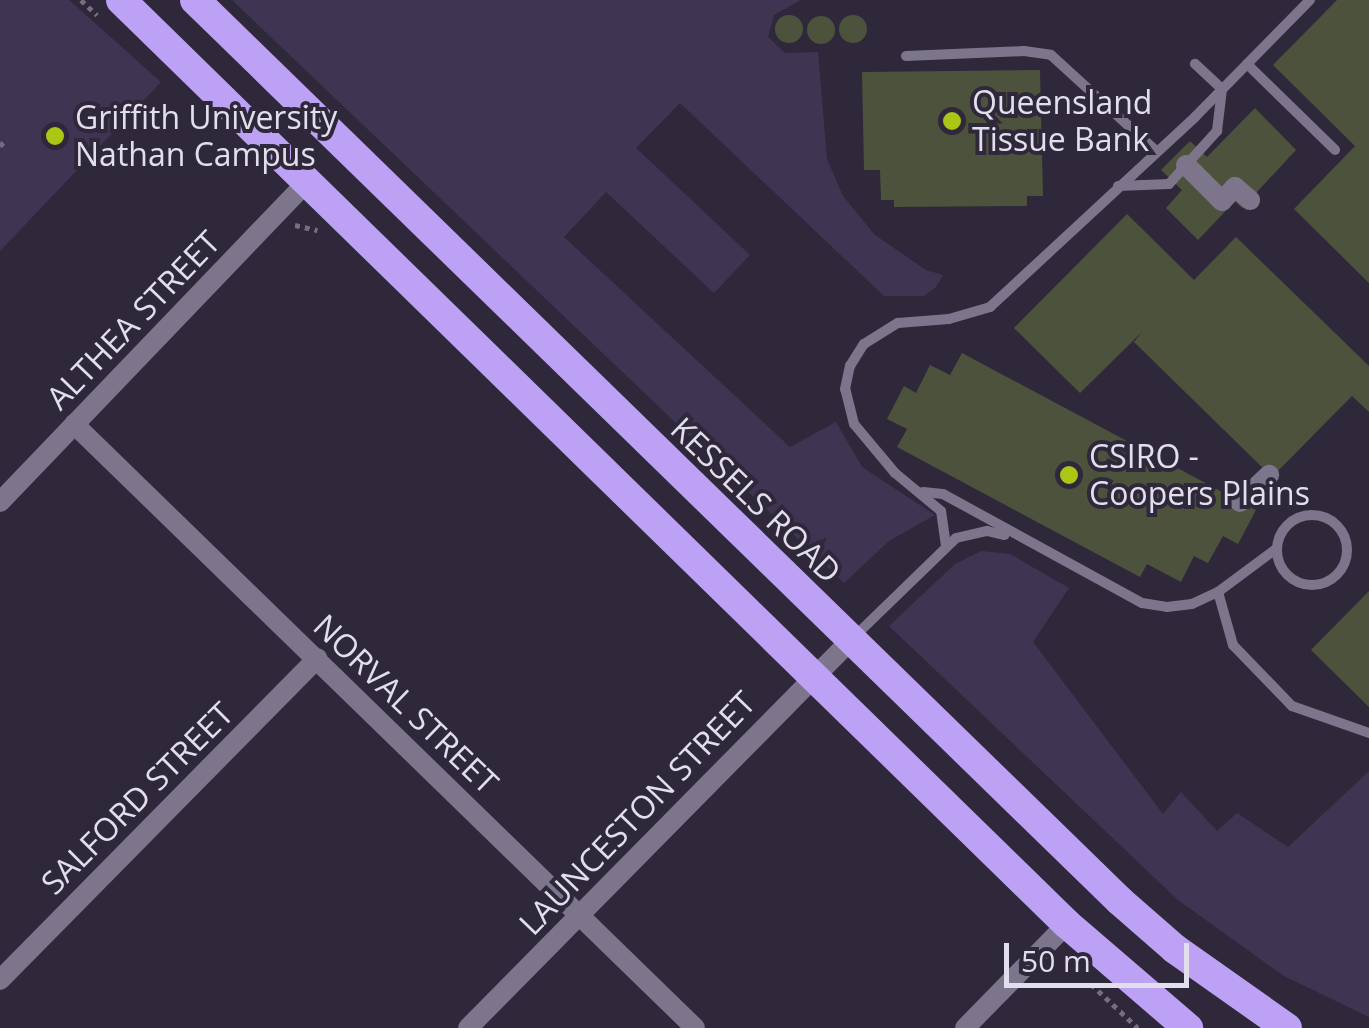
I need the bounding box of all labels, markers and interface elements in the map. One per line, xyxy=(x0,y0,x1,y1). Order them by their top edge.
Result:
place label: Queensland Tissue Bank xyxy=(972,84,1152,159)
place label: Griffith University Nathan Campus xyxy=(75,99,337,174)
marker: Queensland Tissue Bank xyxy=(941,110,963,132)
marker: Griffith University Nathan Campus xyxy=(44,125,66,147)
street label: ALTHEA STREET xyxy=(38,223,228,417)
street label: KESSELS ROAD xyxy=(663,409,849,591)
place label: CSIRO - Coopers Plains xyxy=(1089,438,1310,513)
marker: CSIRO - Coopers Plains xyxy=(1058,464,1080,486)
street label: NORVAL STREET xyxy=(306,606,506,802)
street label: LAUNCESTON STREET xyxy=(511,684,763,942)
street label: SALFORD STREET xyxy=(33,694,241,902)
scale bar xyxy=(1009,923,1194,985)
text: 50 m xyxy=(1021,940,1091,981)

